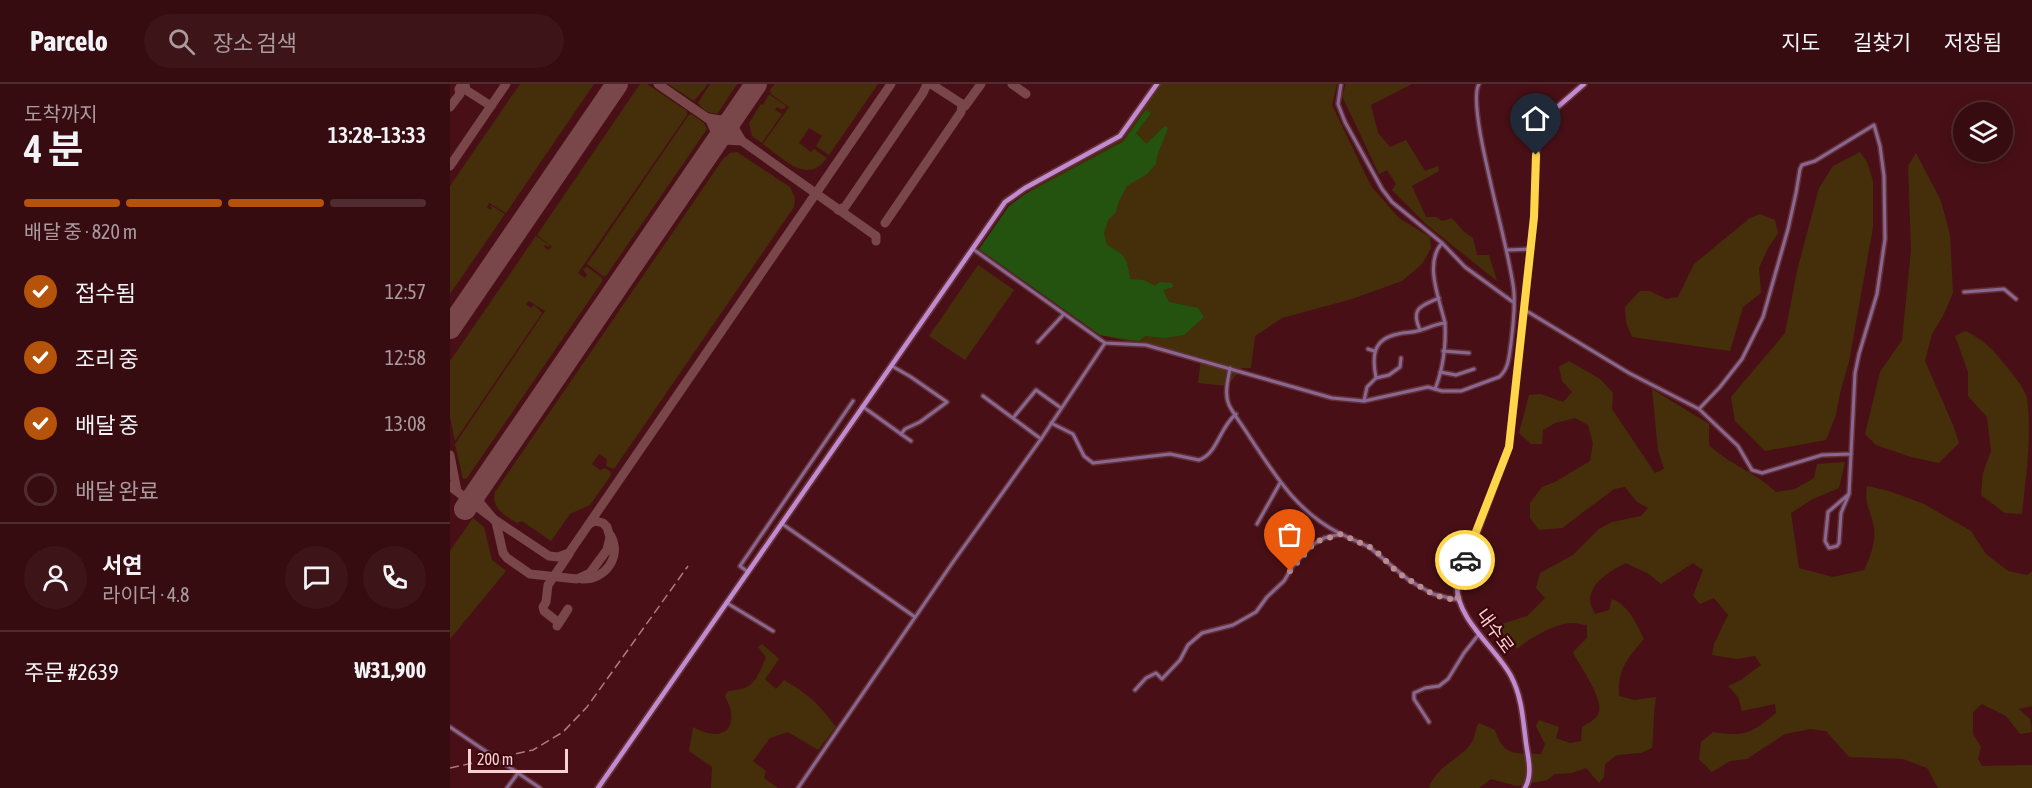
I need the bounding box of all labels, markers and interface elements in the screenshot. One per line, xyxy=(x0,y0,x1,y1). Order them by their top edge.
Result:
search box xyxy=(144,14,564,68)
text: Parcelo xyxy=(30,25,108,57)
icon: search xyxy=(165,25,198,58)
text: 장소 검색 xyxy=(213,30,297,56)
text: 지도 xyxy=(1781,30,1820,54)
text: 길찾기 xyxy=(1853,30,1911,54)
text: 저장됨 xyxy=(1944,30,2002,54)
pin xyxy=(1510,93,1561,155)
text: 도착까지 xyxy=(24,102,98,125)
icon: home xyxy=(1519,102,1552,135)
map controls xyxy=(1953,102,2013,162)
button: layers xyxy=(1953,102,2013,162)
text: 13:28–13:33 xyxy=(328,122,426,148)
text: 4 분 xyxy=(24,127,84,171)
text: 배달 중 · 820 m xyxy=(24,220,137,243)
icon: check xyxy=(24,275,57,308)
text: 접수됨 xyxy=(75,280,136,306)
text: 12:57 xyxy=(385,280,426,303)
icon: check xyxy=(24,341,57,374)
text: 조리 중 xyxy=(75,346,139,372)
text: 12:58 xyxy=(385,346,426,369)
icon: check xyxy=(24,407,57,440)
text: 배달 중 xyxy=(75,412,139,438)
text: 13:08 xyxy=(384,412,426,435)
text: 배달 완료 xyxy=(75,478,159,504)
pin xyxy=(1264,509,1315,571)
icon: bag xyxy=(1273,518,1306,551)
courier xyxy=(1435,530,1495,590)
icon: car xyxy=(1449,544,1482,577)
button: person xyxy=(24,546,87,609)
button: chat xyxy=(285,546,348,609)
button: phone xyxy=(363,546,426,609)
text: 서연 xyxy=(102,552,142,578)
text: 라이더 · 4.8 xyxy=(102,583,189,606)
street label: 내수로 xyxy=(1472,604,1519,657)
text: ₩31,900 xyxy=(354,657,426,683)
text: 주문 #2639 xyxy=(24,659,119,685)
scale bar xyxy=(468,746,568,774)
text: 200 m xyxy=(477,750,513,768)

